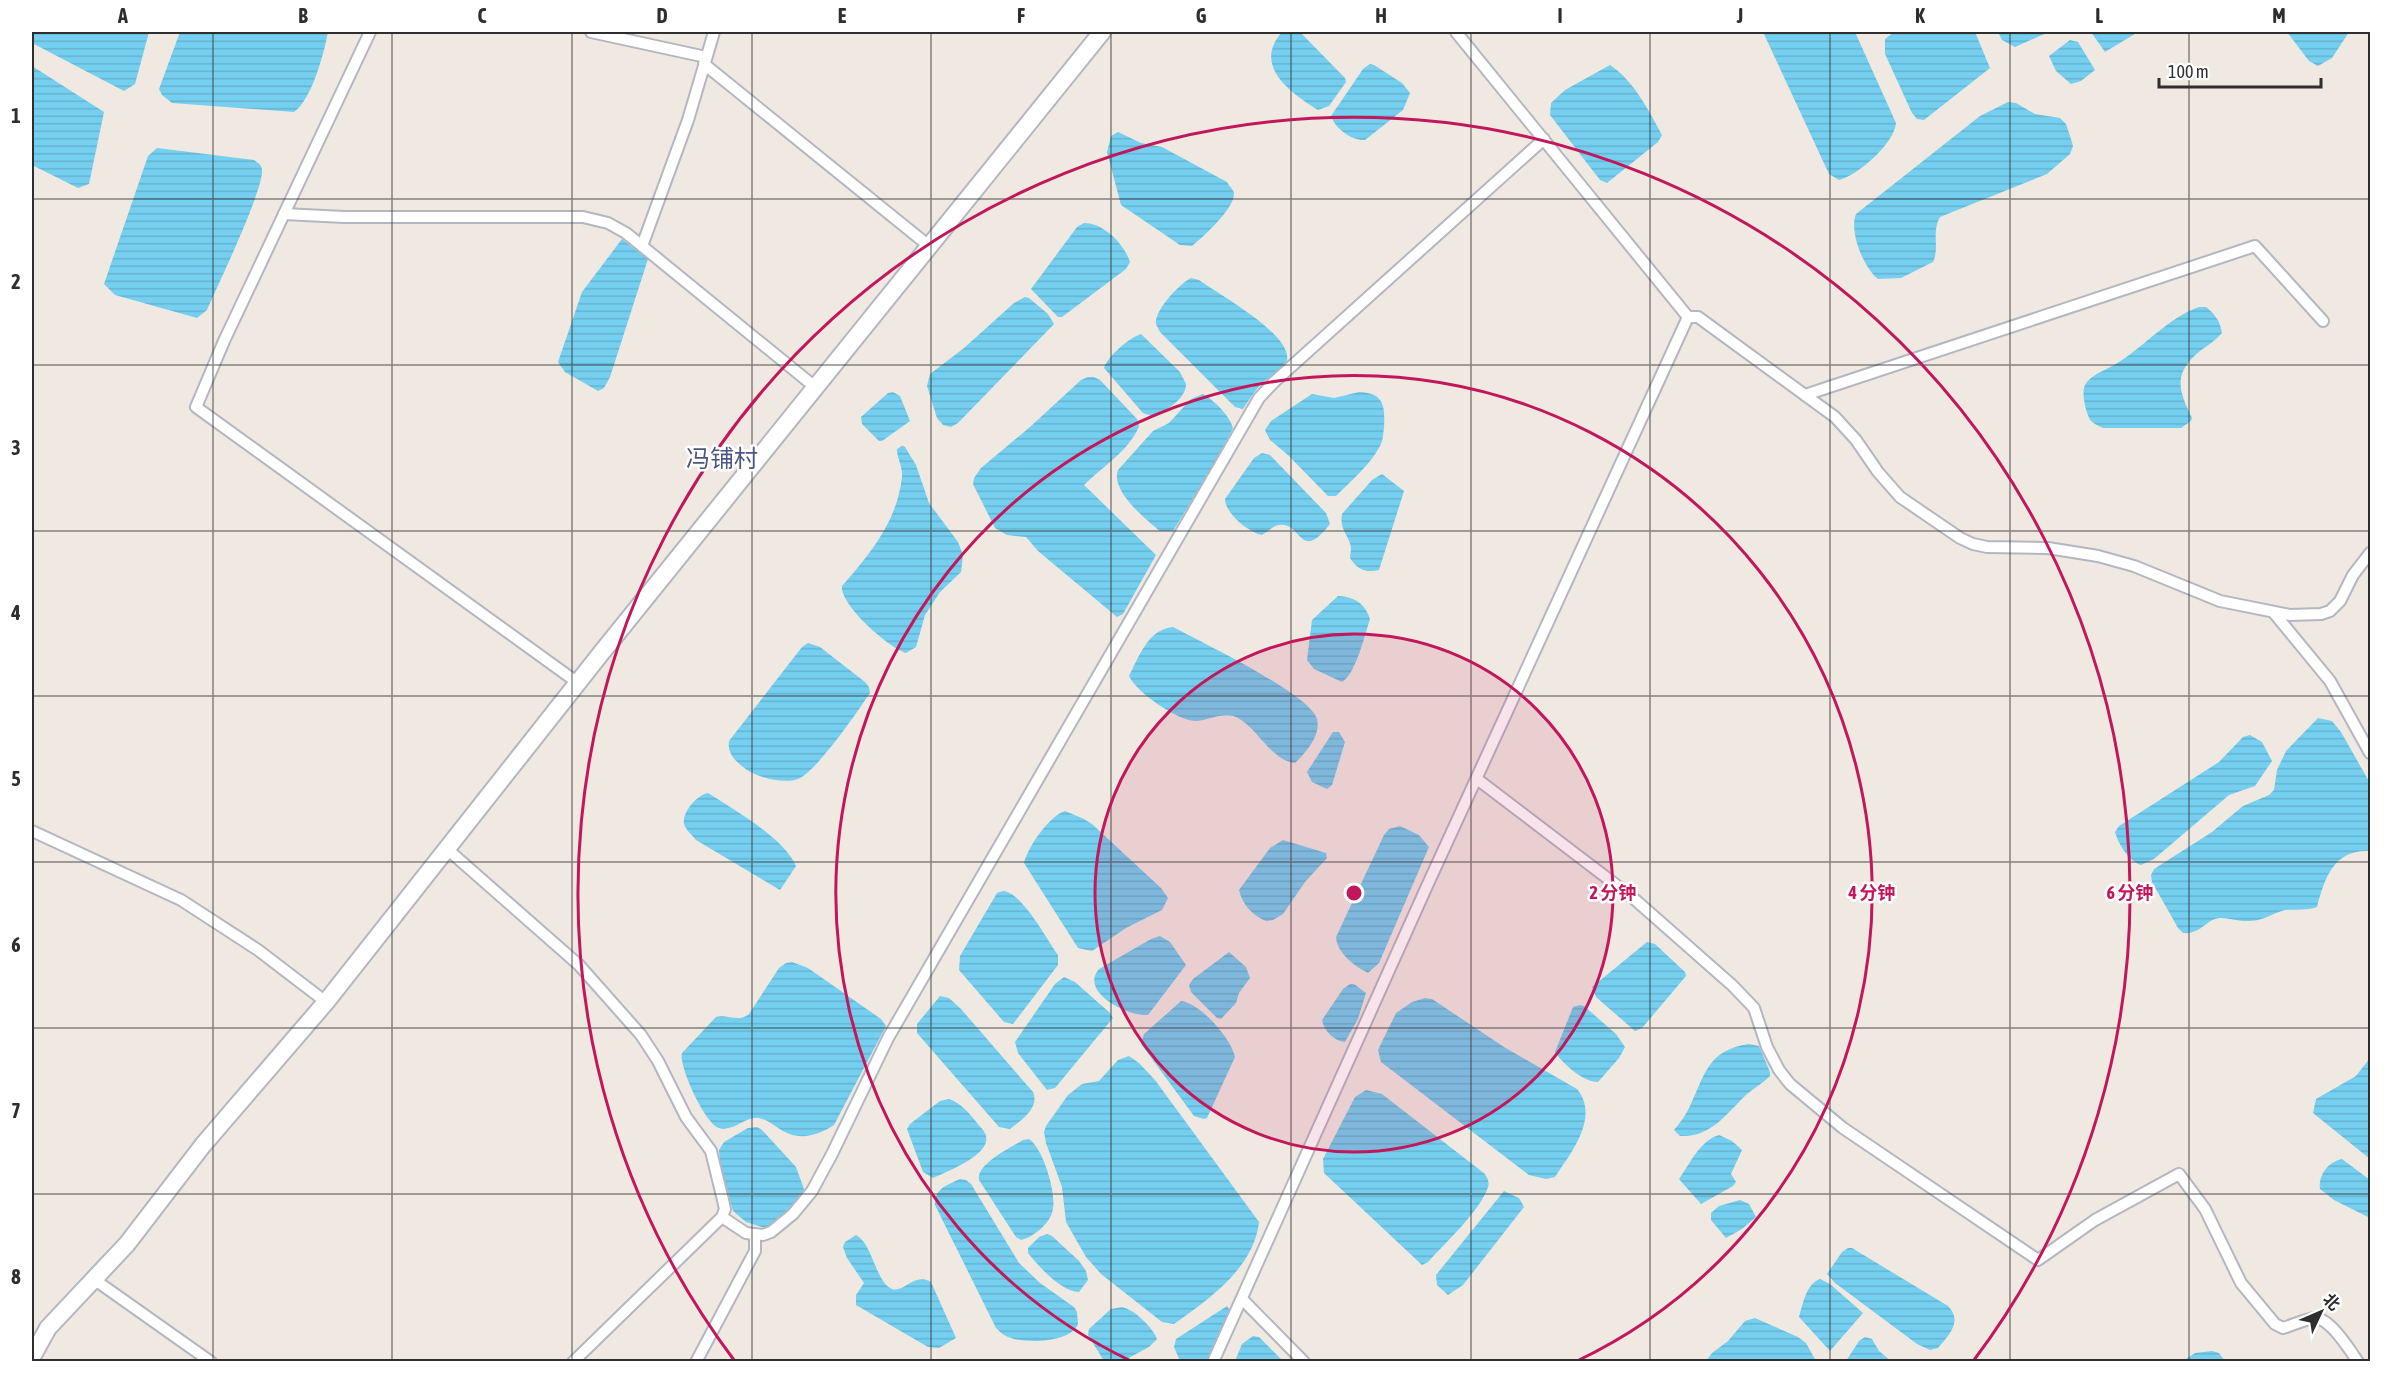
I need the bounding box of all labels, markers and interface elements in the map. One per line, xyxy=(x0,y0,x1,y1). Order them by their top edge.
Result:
text: A xyxy=(117,4,128,27)
text: B xyxy=(298,4,308,27)
text: C xyxy=(478,4,487,27)
text: D xyxy=(656,4,668,27)
text: E xyxy=(838,4,847,27)
text: F xyxy=(1017,4,1025,27)
text: G xyxy=(1196,4,1207,27)
text: H xyxy=(1375,4,1387,27)
text: I xyxy=(1557,4,1563,27)
text: J xyxy=(1736,4,1743,27)
text: K xyxy=(1915,4,1925,27)
text: L xyxy=(2095,4,2103,27)
text: M xyxy=(2272,4,2286,27)
scale bar xyxy=(2159,51,2321,89)
text: 100 m xyxy=(2168,61,2209,82)
text: 1 xyxy=(11,104,21,127)
text: 2 xyxy=(11,270,21,293)
text: 3 xyxy=(11,436,21,459)
district label: 冯铺村 xyxy=(686,445,758,472)
text: 4 xyxy=(10,601,21,624)
text: 5 xyxy=(11,767,21,790)
text: 2 分钟 xyxy=(1590,882,1636,903)
text: 4 分钟 xyxy=(1848,882,1895,903)
text: 6 分钟 xyxy=(2107,882,2153,903)
centre of rings xyxy=(1344,883,1364,903)
text: 6 xyxy=(11,933,21,956)
text: 7 xyxy=(11,1099,21,1122)
text: 8 xyxy=(11,1265,21,1288)
north arrow xyxy=(2291,1282,2351,1342)
text: 北 xyxy=(2320,1290,2344,1314)

